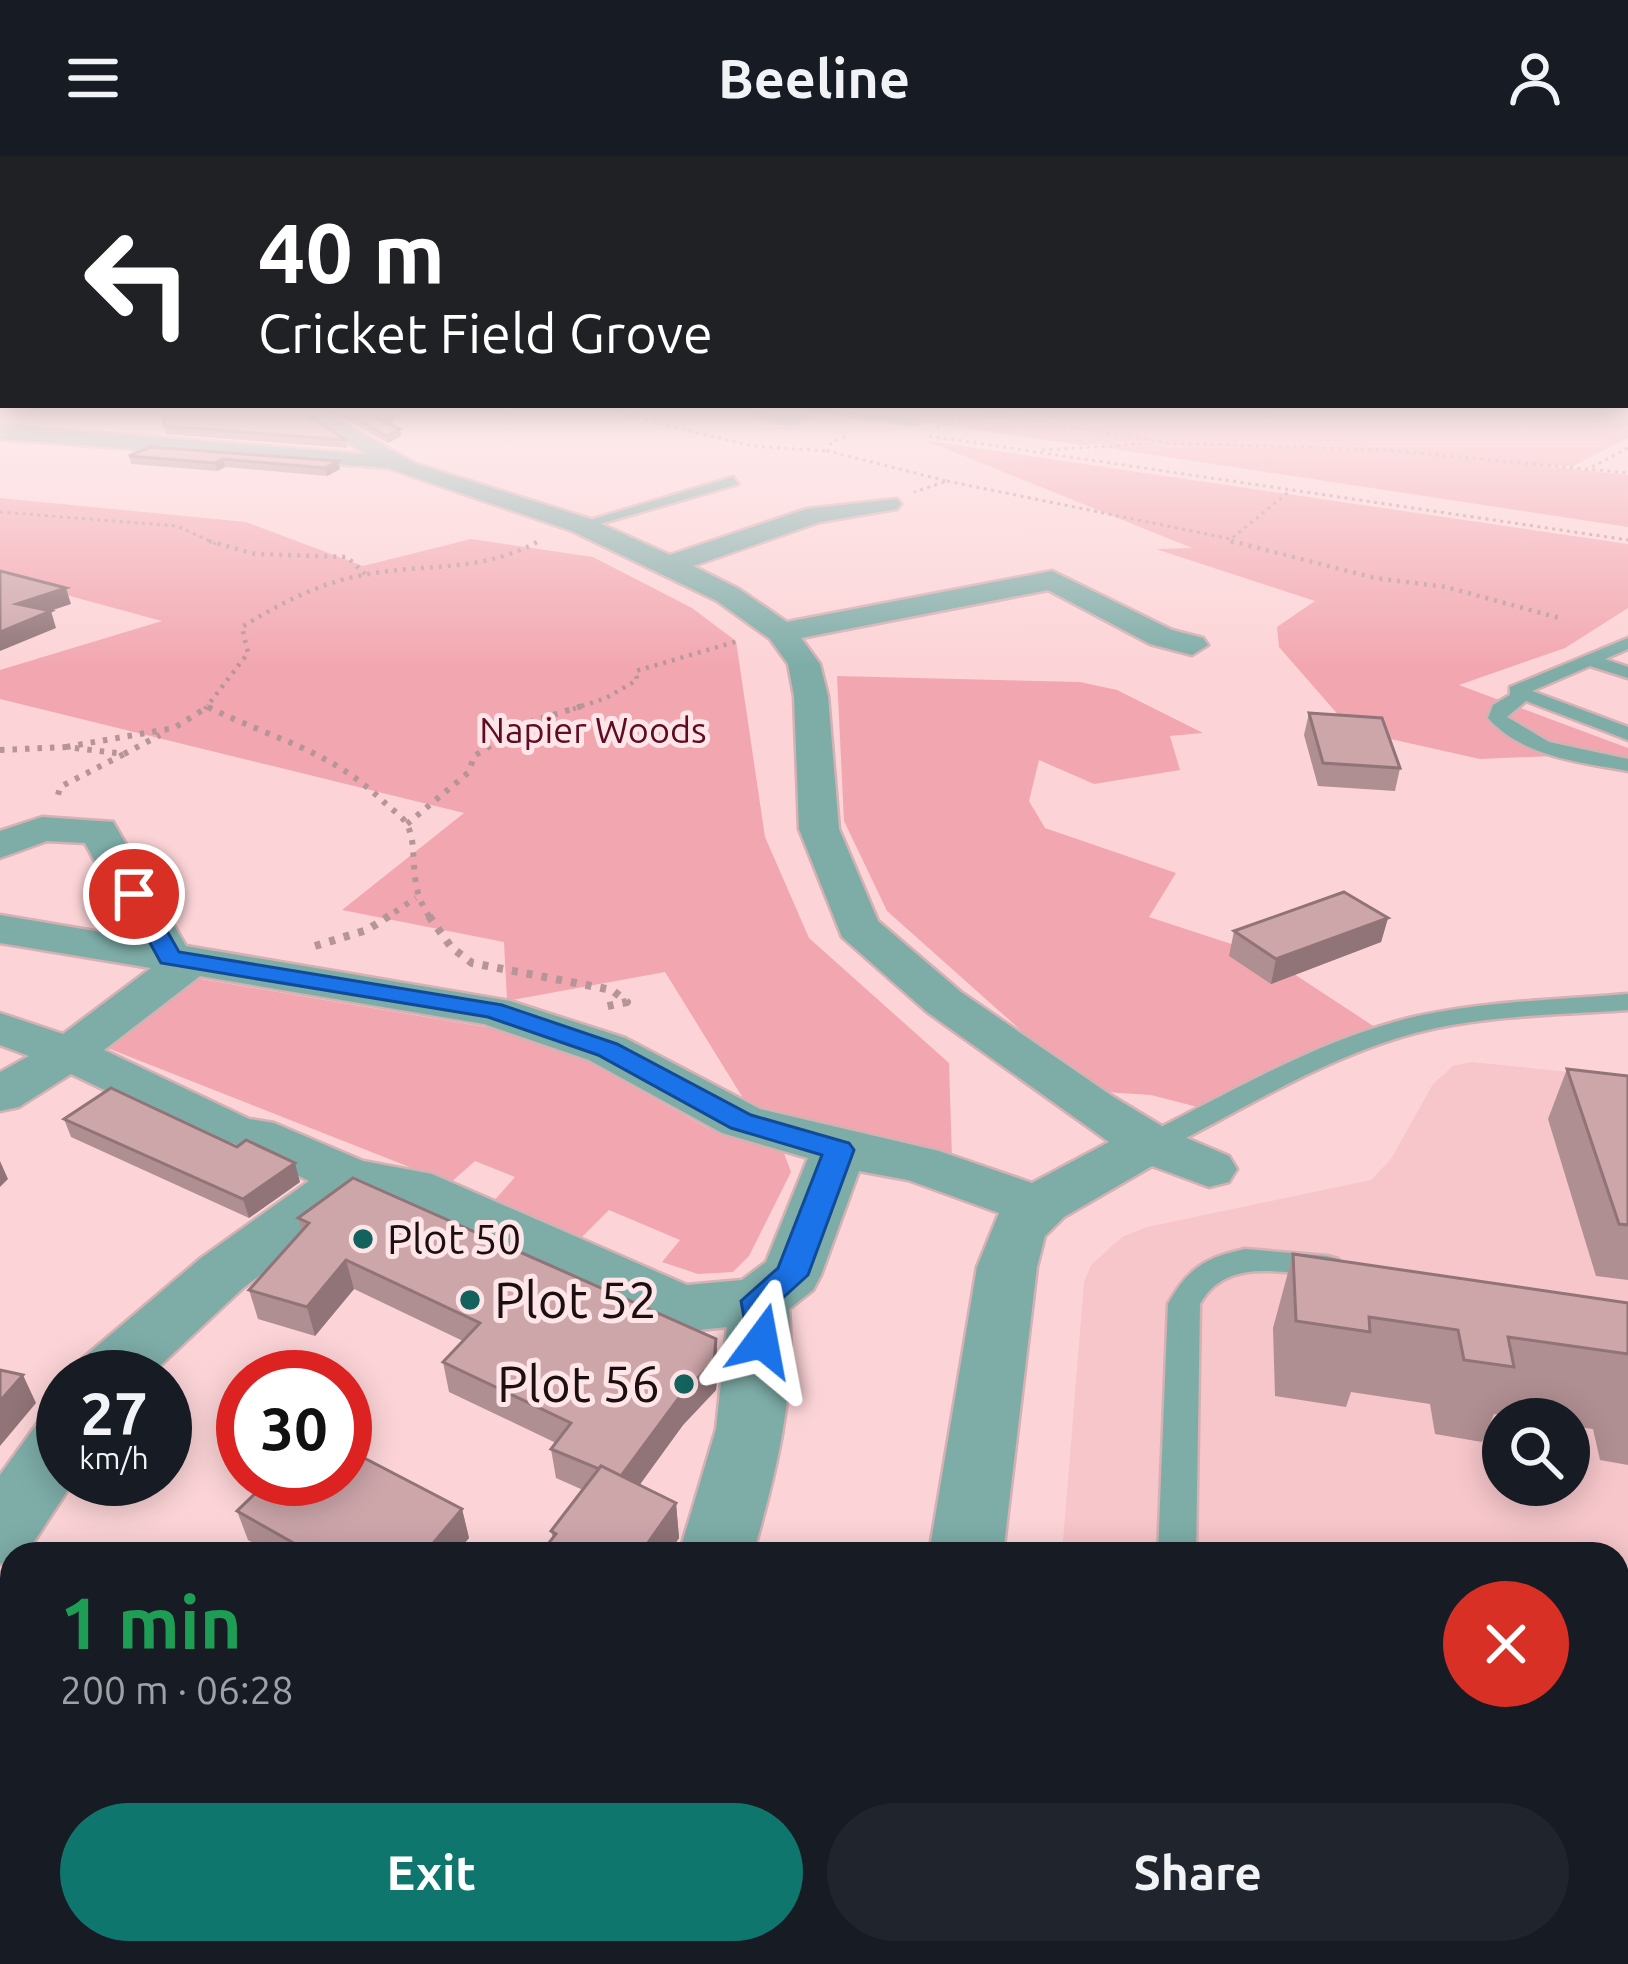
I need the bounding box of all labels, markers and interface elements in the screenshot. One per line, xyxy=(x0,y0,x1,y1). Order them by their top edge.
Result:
icon: menu xyxy=(60,45,126,111)
icon: person xyxy=(1502,45,1568,111)
text: Beeline xyxy=(718,48,910,108)
icon: left xyxy=(60,204,216,360)
text: 40 m xyxy=(258,205,445,299)
text: Cricket Field Grove xyxy=(258,303,713,363)
park label: Napier Woods xyxy=(479,709,707,750)
pin xyxy=(83,843,185,945)
icon: arrive xyxy=(101,861,167,927)
place label: Plot 50 xyxy=(387,1215,521,1262)
marker: Plot 50 xyxy=(350,1226,376,1252)
place label: Plot 52 xyxy=(494,1270,657,1328)
position arrow xyxy=(699,1278,825,1404)
marker: Plot 52 xyxy=(457,1287,483,1313)
speed limit sign: 30 xyxy=(216,1350,372,1506)
place label: Plot 56 xyxy=(497,1354,660,1412)
marker: Plot 56 xyxy=(671,1371,697,1397)
text: 27 xyxy=(80,1379,148,1446)
map controls xyxy=(1482,1398,1590,1506)
button: search xyxy=(1482,1398,1590,1506)
text: km/h xyxy=(79,1441,149,1475)
button: close xyxy=(1443,1581,1569,1707)
text: 1 min xyxy=(60,1582,242,1663)
text: 200 m · 06:28 xyxy=(60,1668,294,1711)
button: Exit xyxy=(60,1803,803,1941)
button: Share xyxy=(827,1803,1569,1941)

